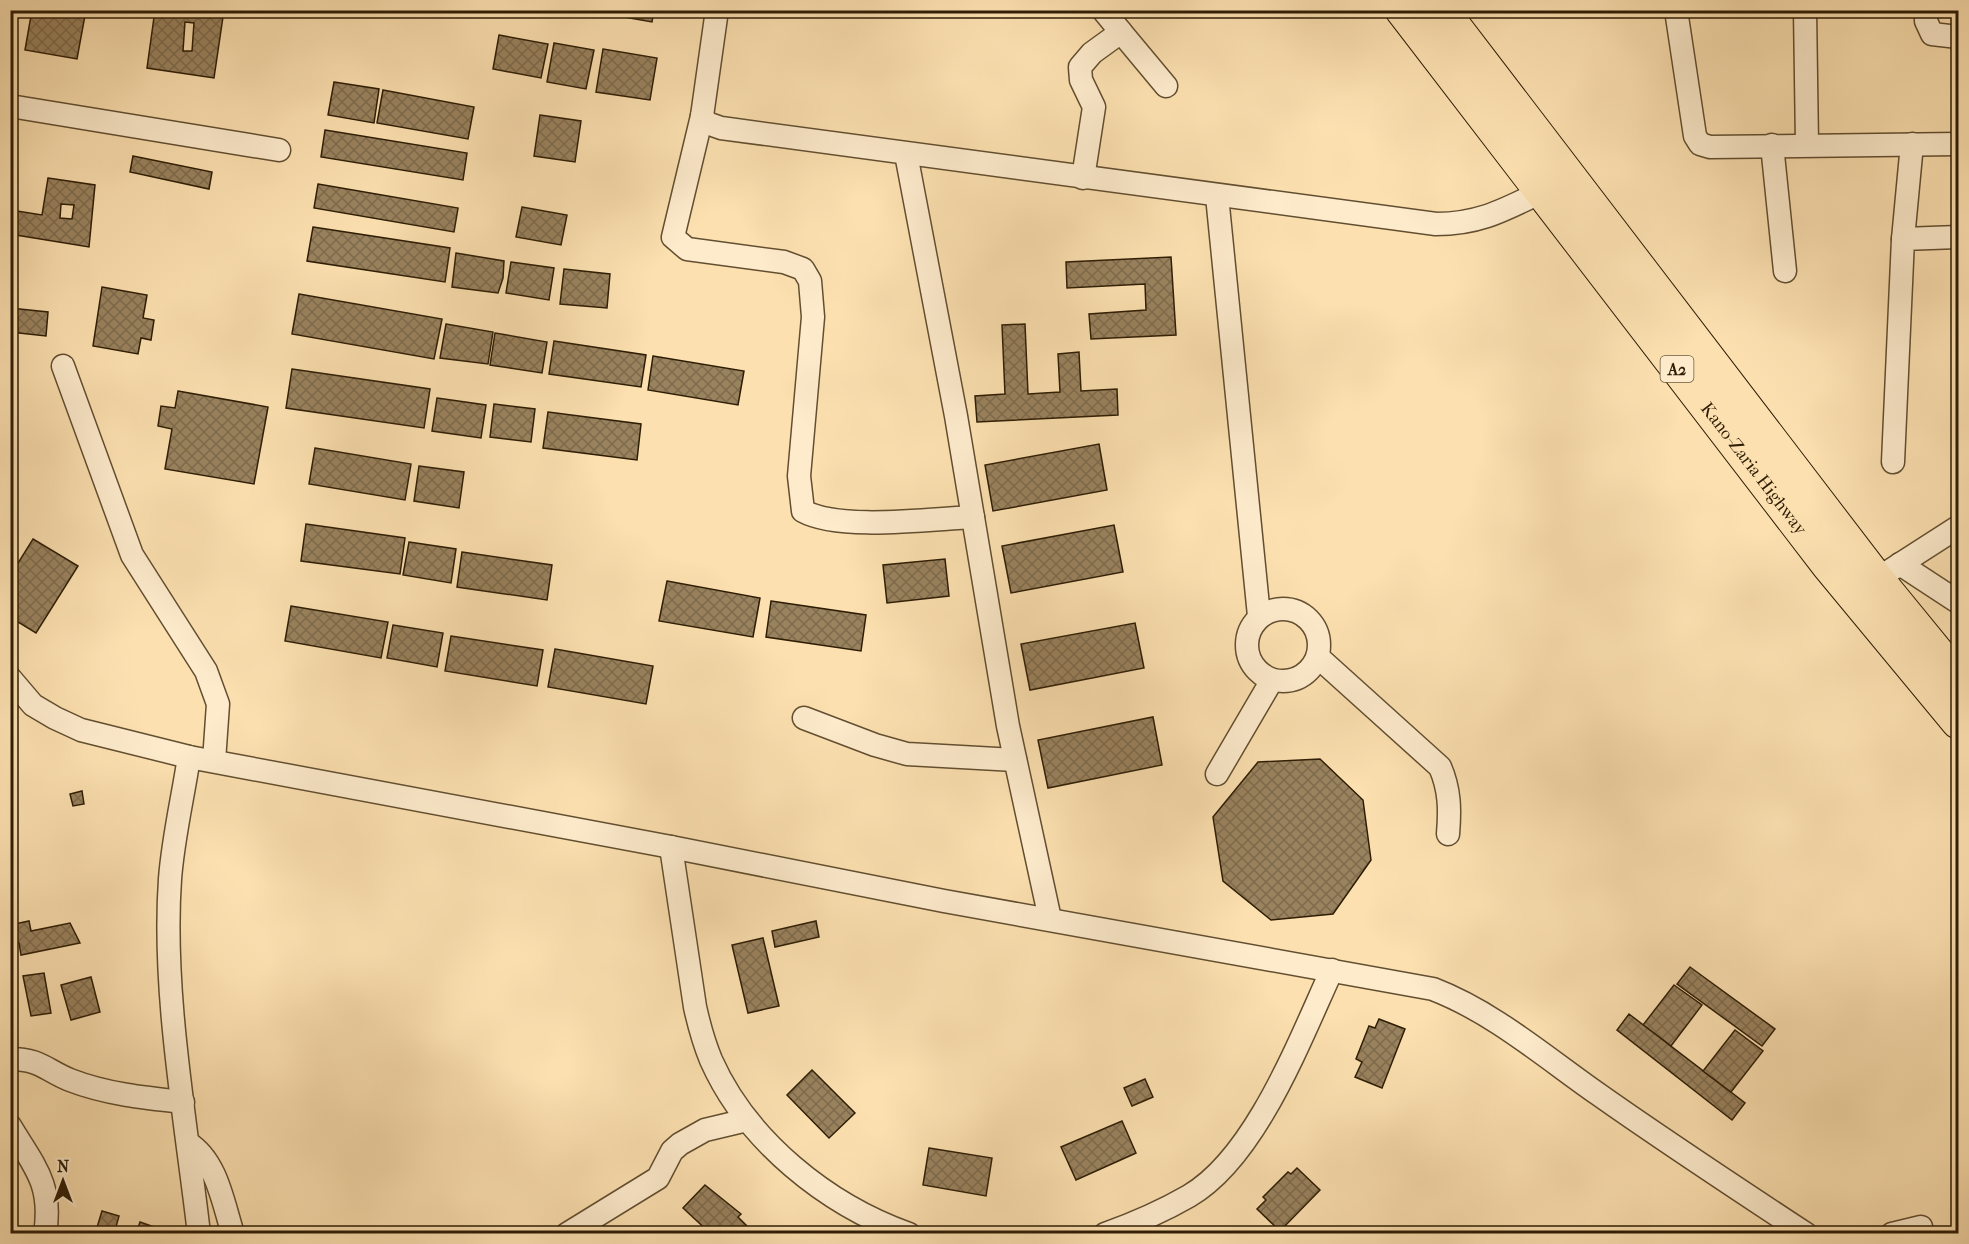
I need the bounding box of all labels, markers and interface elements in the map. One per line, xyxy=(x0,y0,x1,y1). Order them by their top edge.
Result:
road number: A2 xyxy=(1660,356,1694,382)
street label: Kano-Zaria Highway xyxy=(1696,398,1812,540)
north arrow xyxy=(33,1151,93,1211)
text: N xyxy=(57,1157,70,1176)

